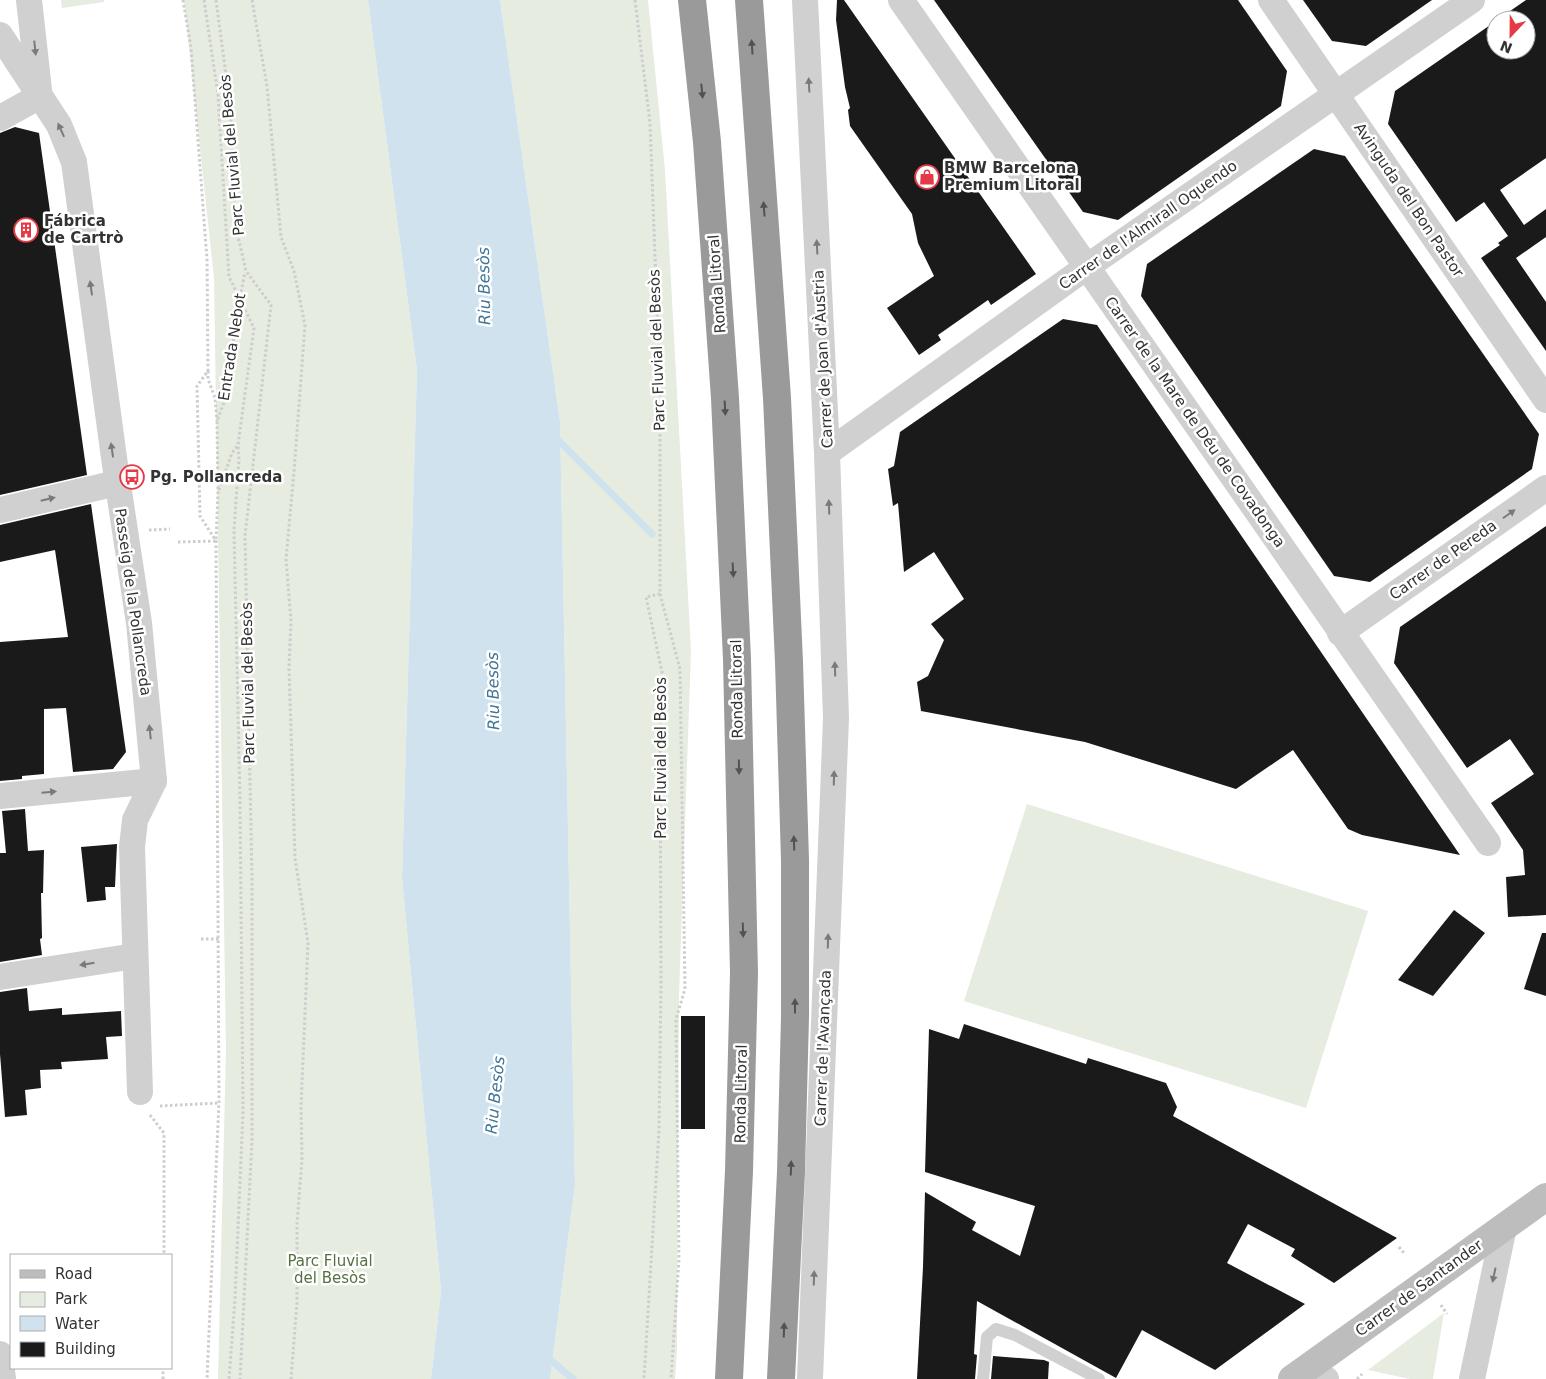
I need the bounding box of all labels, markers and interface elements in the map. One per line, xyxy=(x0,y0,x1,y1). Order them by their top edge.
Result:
north arrow xyxy=(1486,10,1536,60)
text: N xyxy=(1498,37,1515,57)
one-way arrow xyxy=(748,39,756,55)
one-way arrow xyxy=(31,40,39,56)
street label: Parc Fluvial del Besòs xyxy=(216,73,248,236)
one-way arrow xyxy=(804,76,812,92)
one-way arrow xyxy=(698,83,706,99)
street label: Avinguda del Bon Pastor xyxy=(1351,119,1468,281)
one-way arrow xyxy=(56,123,64,137)
street label: Carrer de l'Almirall Oquendo xyxy=(1055,156,1241,294)
place label: BMW Barcelona Premium Litoral xyxy=(944,159,1080,194)
shop icon: BMW Barcelona Premium Litoral xyxy=(914,164,940,190)
one-way arrow xyxy=(759,201,767,217)
place label: Fábrica de Cartrò xyxy=(44,212,124,247)
building icon: Fábrica de Cartrò xyxy=(13,217,39,243)
street label: Ronda Litoral xyxy=(705,234,729,334)
one-way arrow xyxy=(813,239,821,255)
water label: Riu Besòs xyxy=(474,247,494,325)
street label: Parc Fluvial del Besòs xyxy=(645,269,669,431)
street label: Carrer de Joan d'Àustria xyxy=(808,269,837,449)
one-way arrow xyxy=(87,280,95,296)
street label: Entrada Nebot xyxy=(215,292,249,402)
street label: Carrer de la Mare de Déu de Covadonga xyxy=(1101,293,1289,551)
one-way arrow xyxy=(721,400,729,416)
one-way arrow xyxy=(108,441,116,457)
bus stop icon: Pg. Pollancreda xyxy=(119,464,145,490)
place label: Pg. Pollancreda xyxy=(150,468,282,486)
one-way arrow xyxy=(40,495,55,503)
one-way arrow xyxy=(825,499,833,515)
street label: Passeig de la Pollancreda xyxy=(111,507,155,697)
one-way arrow xyxy=(1502,509,1515,519)
street label: Carrer de Pereda xyxy=(1386,516,1500,604)
one-way arrow xyxy=(729,562,737,578)
street label: Parc Fluvial del Besòs xyxy=(238,602,258,764)
street label: Ronda Litoral xyxy=(727,639,747,739)
water label: Riu Besòs xyxy=(483,652,503,730)
one-way arrow xyxy=(830,661,838,677)
street label: Parc Fluvial del Besòs xyxy=(652,677,670,839)
one-way arrow xyxy=(146,724,154,740)
one-way arrow xyxy=(735,759,743,775)
one-way arrow xyxy=(830,770,838,786)
one-way arrow xyxy=(41,787,57,795)
one-way arrow xyxy=(790,835,798,851)
one-way arrow xyxy=(739,922,747,938)
one-way arrow xyxy=(824,932,832,948)
one-way arrow xyxy=(79,960,95,968)
street label: Carrer de l'Avançada xyxy=(811,969,835,1127)
one-way arrow xyxy=(791,997,799,1013)
street label: Ronda Litoral xyxy=(731,1044,751,1144)
water label: Riu Besòs xyxy=(481,1055,509,1135)
one-way arrow xyxy=(787,1160,795,1176)
street label: Carrer de Santander xyxy=(1352,1235,1487,1340)
park label: Parc Fluvial del Besòs xyxy=(287,1252,373,1287)
legend xyxy=(10,1254,172,1369)
text: Road xyxy=(55,1265,93,1283)
one-way arrow xyxy=(1490,1267,1498,1282)
one-way arrow xyxy=(811,1270,819,1286)
text: Park xyxy=(55,1290,88,1308)
text: Water xyxy=(55,1315,100,1333)
one-way arrow xyxy=(781,1322,789,1338)
text: Building xyxy=(55,1340,116,1358)

